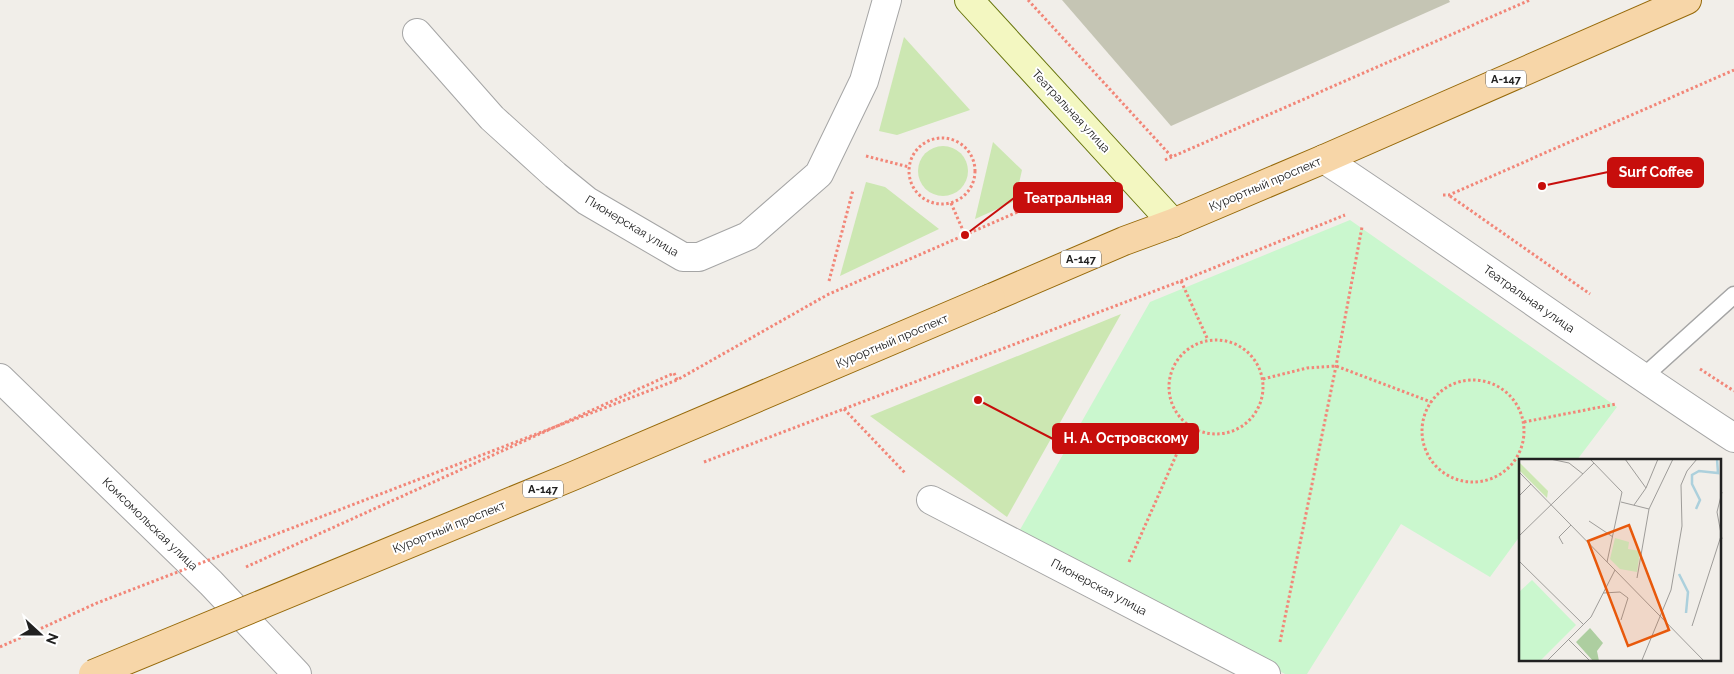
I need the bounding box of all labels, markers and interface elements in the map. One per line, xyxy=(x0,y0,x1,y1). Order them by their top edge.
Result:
street label: Театральная улица xyxy=(1029,67,1113,155)
road number: А-147 xyxy=(1486,70,1526,88)
street label: Курортный проспект xyxy=(1207,154,1323,214)
callout: Surf Coffee xyxy=(1608,158,1703,187)
text: Surf Coffee xyxy=(1619,164,1694,180)
callout: Театральная xyxy=(1014,183,1122,212)
text: Театральная xyxy=(1024,190,1112,206)
street label: Пионерская улица xyxy=(583,193,681,259)
road number: А-147 xyxy=(1061,250,1101,268)
street label: Театральная улица xyxy=(1481,262,1577,336)
street label: Курортный проспект xyxy=(834,311,950,371)
callout: Н. А. Островскому xyxy=(1053,424,1198,453)
text: Н. А. Островскому xyxy=(1063,430,1189,446)
inset map xyxy=(1519,459,1722,662)
street label: Комсомольская улица xyxy=(99,475,201,573)
road number: А-147 xyxy=(523,480,563,498)
street label: Курортный проспект xyxy=(391,498,508,556)
street label: Пионерская улица xyxy=(1049,556,1149,618)
north arrow xyxy=(15,609,65,659)
text: N xyxy=(43,631,62,647)

